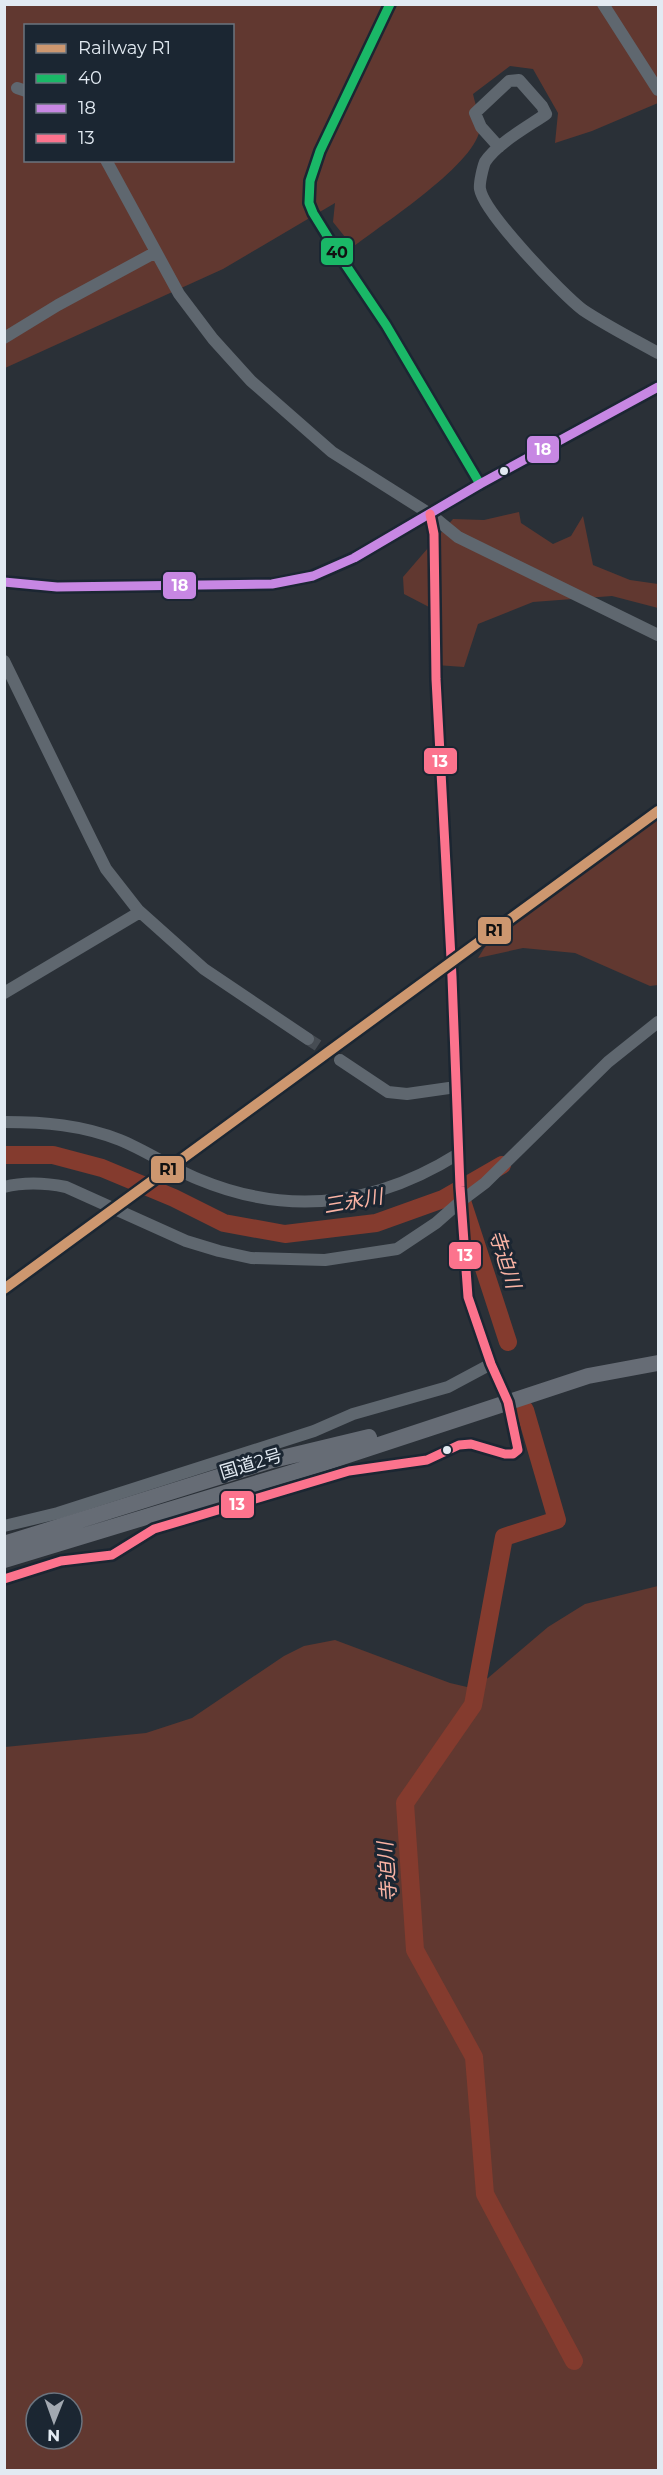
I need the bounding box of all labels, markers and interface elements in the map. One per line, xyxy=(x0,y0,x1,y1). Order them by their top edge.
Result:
legend xyxy=(24,24,234,162)
text: Railway R1 xyxy=(78,37,171,59)
text: 40 xyxy=(78,67,102,89)
text: 18 xyxy=(78,97,96,119)
text: 13 xyxy=(78,127,95,149)
line badge: 40 xyxy=(320,237,354,266)
text: 40 xyxy=(326,243,348,262)
line badge: 18 xyxy=(526,435,560,464)
text: 18 xyxy=(535,440,551,459)
unlabelled marker xyxy=(498,465,510,477)
line badge: 18 xyxy=(162,571,197,600)
text: 18 xyxy=(172,576,188,595)
line badge: 13 xyxy=(423,747,458,775)
text: 13 xyxy=(432,752,448,771)
line badge: R1 xyxy=(477,916,512,945)
text: R1 xyxy=(485,921,503,940)
line badge: R1 xyxy=(150,1155,185,1184)
text: R1 xyxy=(159,1160,177,1179)
water label: 三永川 xyxy=(321,1184,387,1218)
water label: 寺迫川 xyxy=(484,1227,526,1293)
line badge: 13 xyxy=(448,1241,482,1270)
text: 13 xyxy=(457,1246,473,1265)
street label: 国道2号 xyxy=(217,1444,285,1484)
unlabelled marker xyxy=(441,1444,453,1456)
line badge: 13 xyxy=(220,1490,255,1519)
text: 13 xyxy=(229,1495,245,1514)
water label: 寺迫川 xyxy=(373,1839,401,1903)
north arrow xyxy=(24,2391,84,2451)
text: N xyxy=(47,2426,60,2445)

